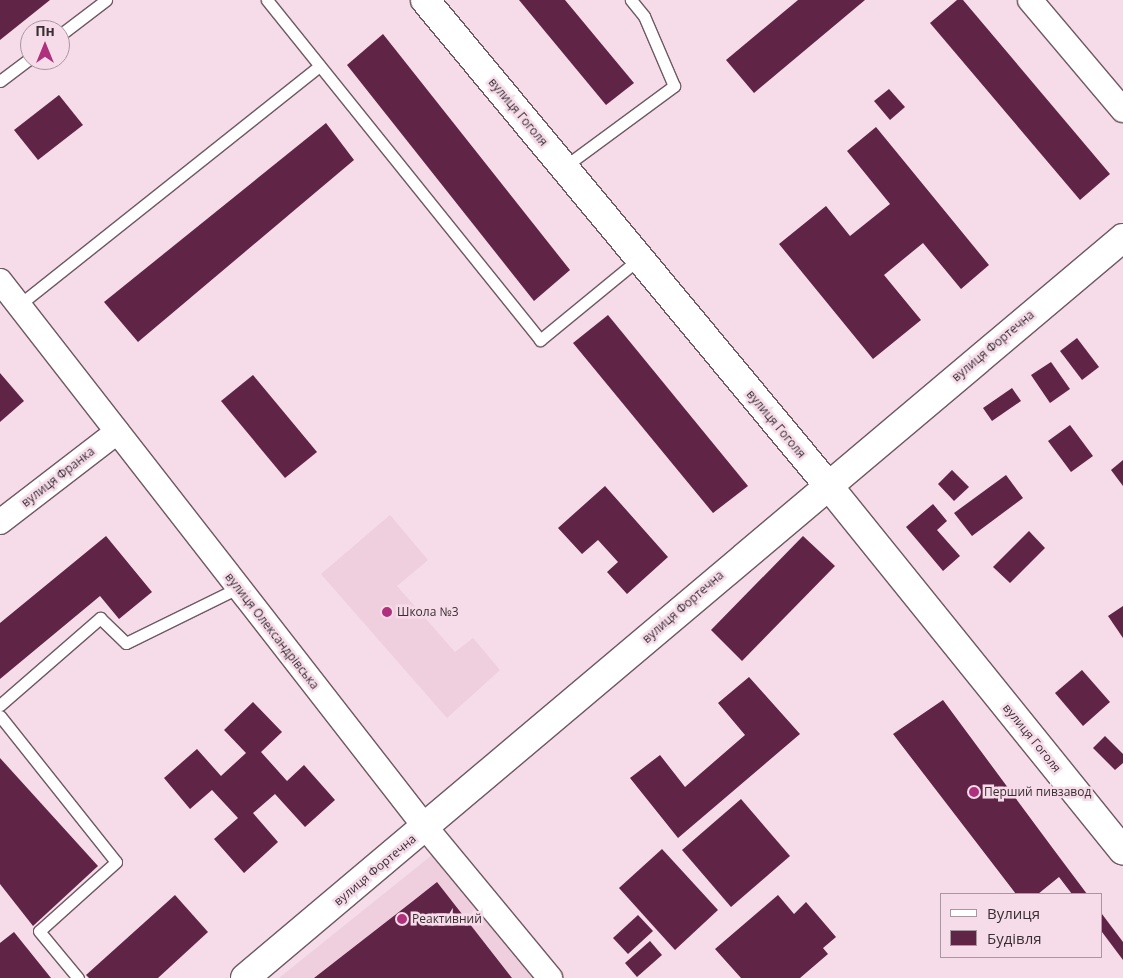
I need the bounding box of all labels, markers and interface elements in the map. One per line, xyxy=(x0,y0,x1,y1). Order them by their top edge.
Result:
north arrow xyxy=(20,20,70,70)
text: Пн xyxy=(35,21,55,40)
street label: вулиця Гоголя xyxy=(485,75,551,149)
street label: вулиця Фортечна xyxy=(949,307,1037,385)
street label: вулиця Гоголя xyxy=(743,387,809,461)
street label: вулиця Франка xyxy=(19,444,97,510)
street label: вулиця Фортечна xyxy=(640,568,726,646)
street label: вулиця Олександрівська xyxy=(222,570,322,692)
place label: Школа №3 xyxy=(397,605,459,619)
marker: Школа №3 xyxy=(381,606,393,618)
street label: вулиця Гоголя xyxy=(1000,701,1064,775)
place label: Перший пивзавод xyxy=(984,785,1091,799)
marker: Перший пивзавод xyxy=(968,786,980,798)
street label: вулиця Фортечна xyxy=(331,831,419,909)
legend xyxy=(940,893,1103,958)
text: Вулиця xyxy=(987,903,1040,923)
place label: Реактивний xyxy=(412,912,482,926)
marker: Реактивний xyxy=(396,913,408,925)
text: Будівля xyxy=(987,928,1042,948)

